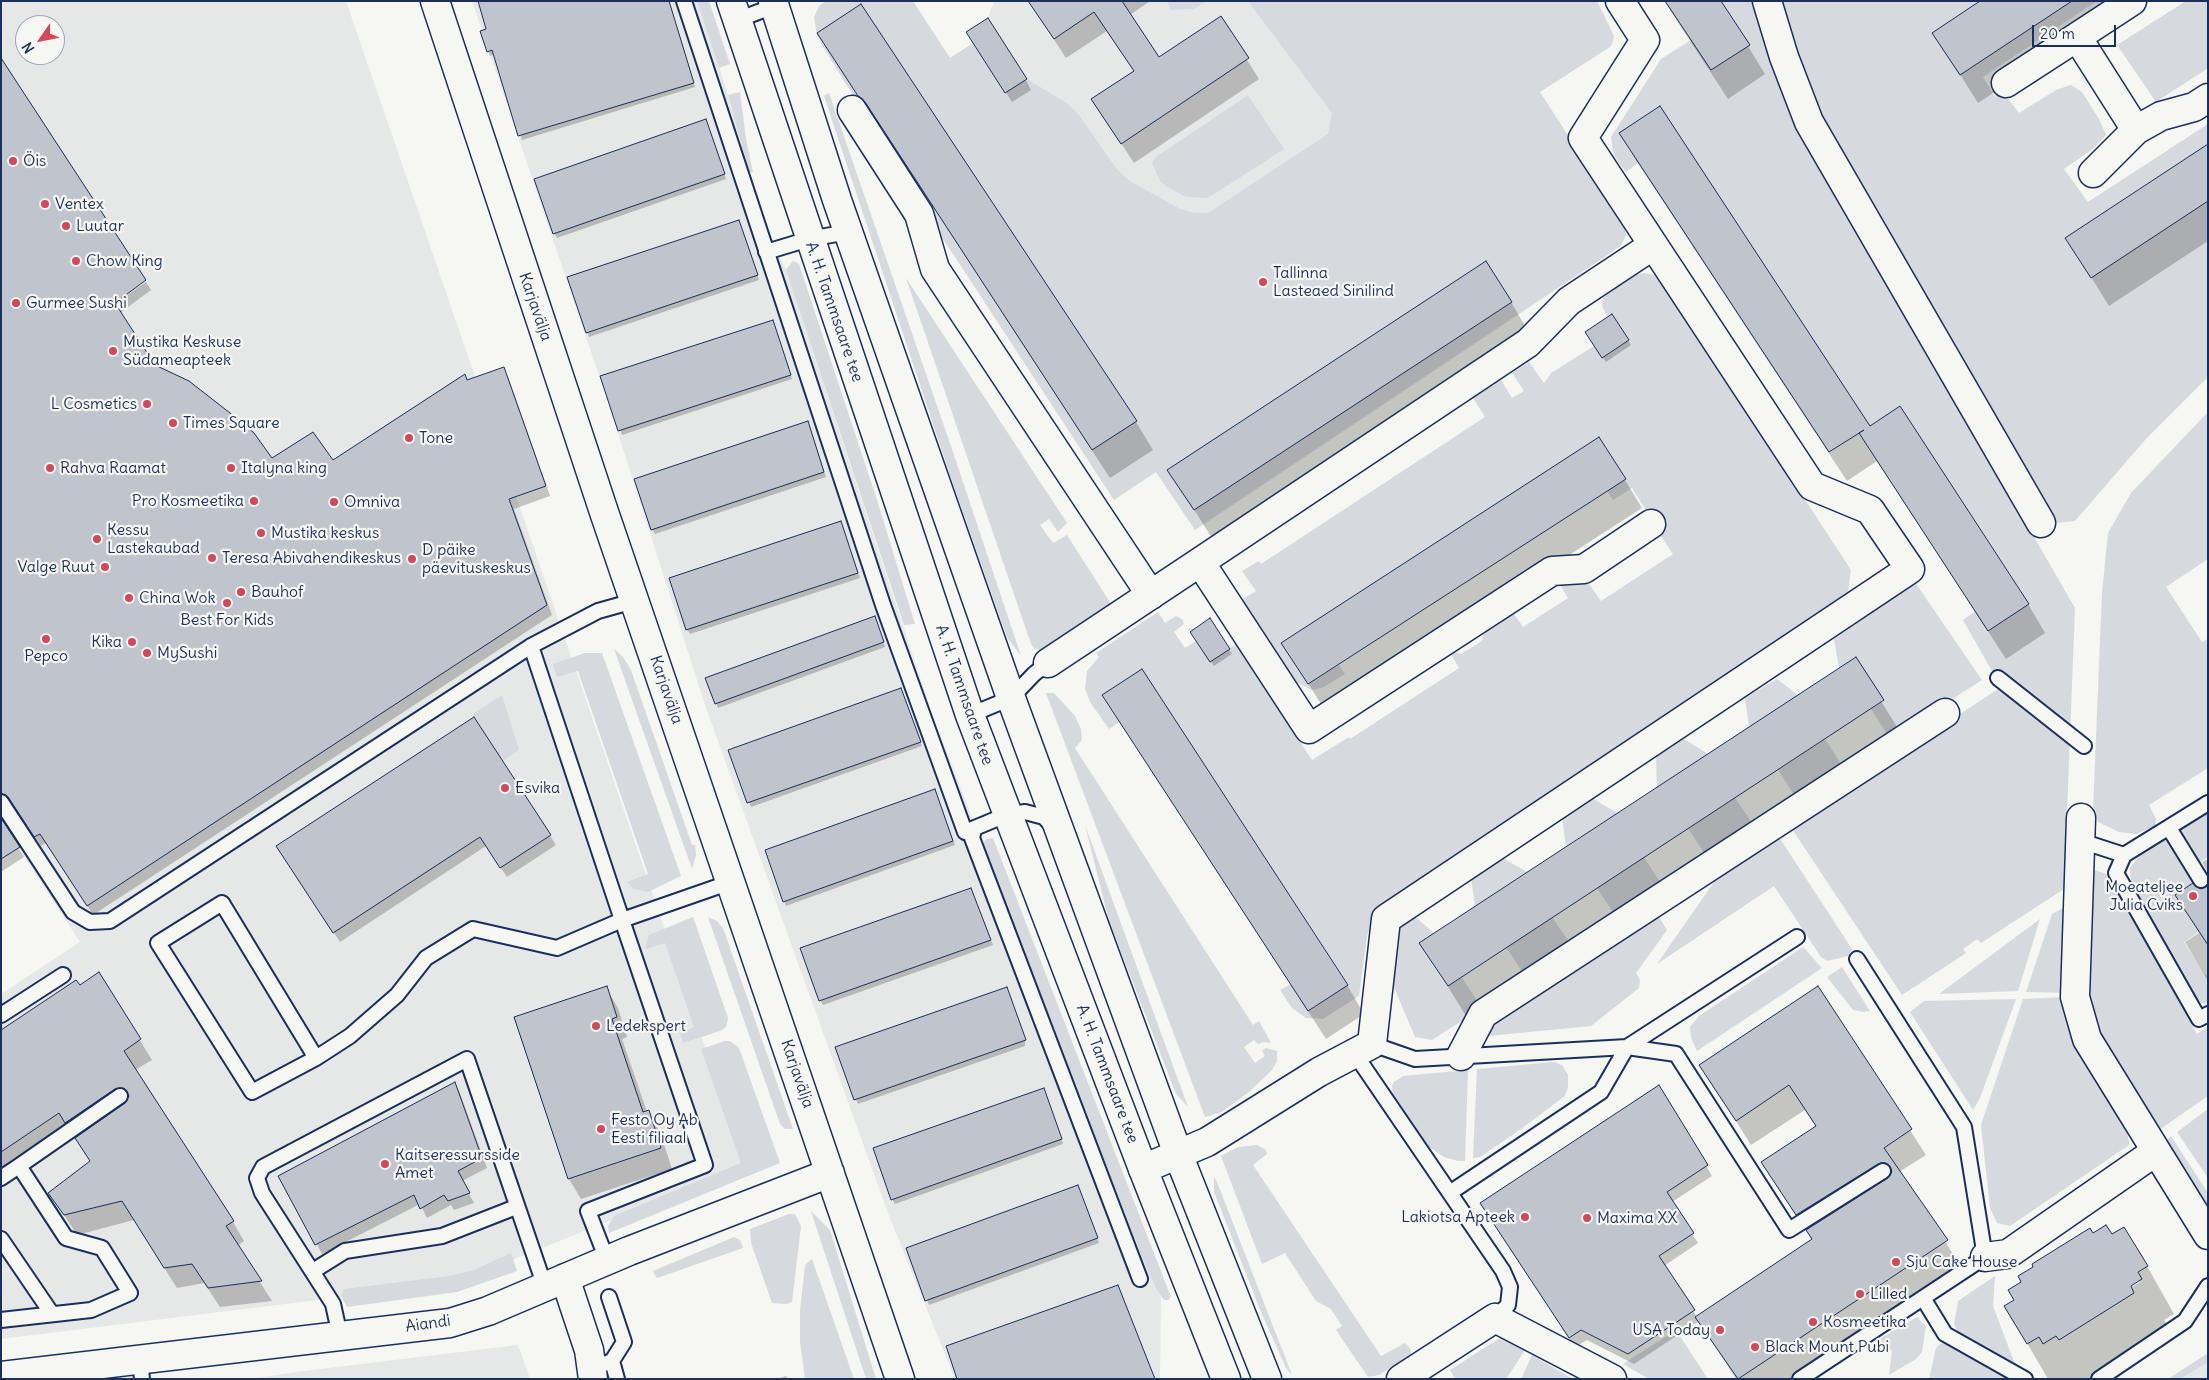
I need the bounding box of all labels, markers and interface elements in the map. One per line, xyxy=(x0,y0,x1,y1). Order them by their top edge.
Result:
north arrow xyxy=(15,15,65,65)
scale bar xyxy=(2034,15,2118,47)
text: 20 m xyxy=(2040,24,2075,43)
text: N xyxy=(18,39,38,57)
place label: Öis xyxy=(23,151,46,171)
marker: Öis xyxy=(7,155,19,167)
place label: Ventex xyxy=(55,194,104,214)
marker: Ventex xyxy=(39,198,51,210)
place label: Luutar xyxy=(76,216,124,236)
marker: Luutar xyxy=(60,220,72,232)
street label: A. H. Tammsaare tee xyxy=(801,239,867,385)
place label: Chow King xyxy=(86,251,163,271)
marker: Chow King xyxy=(70,255,82,267)
place label: Tallinna Lasteaed Sinilind xyxy=(1273,263,1394,301)
street label: Karjavälja xyxy=(514,270,556,344)
marker: Tallinna Lasteaed Sinilind xyxy=(1257,276,1269,288)
place label: Gurmee Sushi xyxy=(26,293,127,313)
marker: Gurmee Sushi xyxy=(10,297,22,309)
place label: Mustika Keskuse Südameapteek xyxy=(123,332,241,370)
marker: Mustika Keskuse Südameapteek xyxy=(107,345,119,357)
place label: L Cosmetics xyxy=(51,394,137,414)
marker: L Cosmetics xyxy=(141,398,153,410)
place label: Times Square xyxy=(183,413,280,433)
marker: Times Square xyxy=(167,417,179,429)
place label: Tone xyxy=(419,428,453,448)
marker: Tone xyxy=(403,432,415,444)
place label: Rahva Raamat xyxy=(60,458,166,478)
place label: Italyna king xyxy=(241,458,327,478)
marker: Rahva Raamat xyxy=(44,462,56,474)
marker: Italyna king xyxy=(225,462,237,474)
place label: Pro Kosmeetika xyxy=(132,491,244,511)
place label: Omniva xyxy=(344,492,400,512)
marker: Pro Kosmeetika xyxy=(248,495,260,507)
marker: Omniva xyxy=(328,496,340,508)
place label: Kessu Lastekaubad xyxy=(107,520,200,558)
place label: Mustika keskus xyxy=(271,523,379,543)
marker: Mustika keskus xyxy=(255,527,267,539)
marker: Kessu Lastekaubad xyxy=(91,533,103,545)
place label: D päike päevituskeskus xyxy=(422,540,531,578)
place label: Teresa Abivahendikeskus xyxy=(222,548,401,568)
marker: Teresa Abivahendikeskus xyxy=(206,552,218,564)
marker: D päike päevituskeskus xyxy=(406,553,418,565)
place label: Valge Ruut xyxy=(17,557,95,577)
marker: Valge Ruut xyxy=(99,561,111,573)
place label: Bauhof xyxy=(251,582,303,602)
marker: Bauhof xyxy=(235,586,247,598)
place label: China Wok xyxy=(139,588,216,608)
marker: China Wok xyxy=(123,592,135,604)
marker: Best For Kids xyxy=(221,597,233,609)
place label: Best For Kids xyxy=(180,610,274,630)
street label: A. H. Tammsaare tee xyxy=(931,622,997,768)
place label: Kika xyxy=(91,632,122,652)
marker: Pepco xyxy=(40,633,52,645)
marker: Kika xyxy=(126,636,138,648)
place label: MySushi xyxy=(157,643,217,663)
place label: Pepco xyxy=(24,646,68,666)
marker: MySushi xyxy=(141,647,153,659)
street label: Karjavälja xyxy=(645,653,687,727)
place label: Esvika xyxy=(515,778,560,798)
marker: Esvika xyxy=(499,782,511,794)
place label: Moeateljee Julia Cviks xyxy=(2105,877,2183,915)
marker: Moeateljee Julia Cviks xyxy=(2187,890,2199,902)
street label: A. H. Tammsaare tee xyxy=(1072,1002,1142,1146)
place label: Ledekspert xyxy=(606,1016,686,1036)
marker: Ledekspert xyxy=(590,1020,602,1032)
street label: Karjavälja xyxy=(776,1037,818,1111)
place label: Festo Oy Ab Eesti filiaal xyxy=(611,1110,698,1148)
marker: Festo Oy Ab Eesti filiaal xyxy=(595,1123,607,1135)
place label: Kaitseressursside Amet xyxy=(395,1145,520,1183)
marker: Kaitseressursside Amet xyxy=(379,1158,391,1170)
place label: Lakiotsa Apteek xyxy=(1401,1207,1515,1227)
place label: Maxima XX xyxy=(1597,1208,1677,1228)
marker: Lakiotsa Apteek xyxy=(1519,1211,1531,1223)
marker: Maxima XX xyxy=(1581,1212,1593,1224)
place label: Sju Cake House xyxy=(1906,1252,2017,1272)
marker: Sju Cake House xyxy=(1890,1256,1902,1268)
place label: Lilled xyxy=(1870,1284,1907,1304)
marker: Lilled xyxy=(1854,1288,1866,1300)
street label: Aiandi xyxy=(404,1311,452,1337)
place label: Kosmeetika xyxy=(1823,1312,1906,1332)
marker: Kosmeetika xyxy=(1807,1316,1819,1328)
place label: USA Today xyxy=(1632,1320,1710,1340)
marker: USA Today xyxy=(1714,1324,1726,1336)
place label: Black Mount Pubi xyxy=(1765,1337,1889,1357)
marker: Black Mount Pubi xyxy=(1749,1341,1761,1353)

